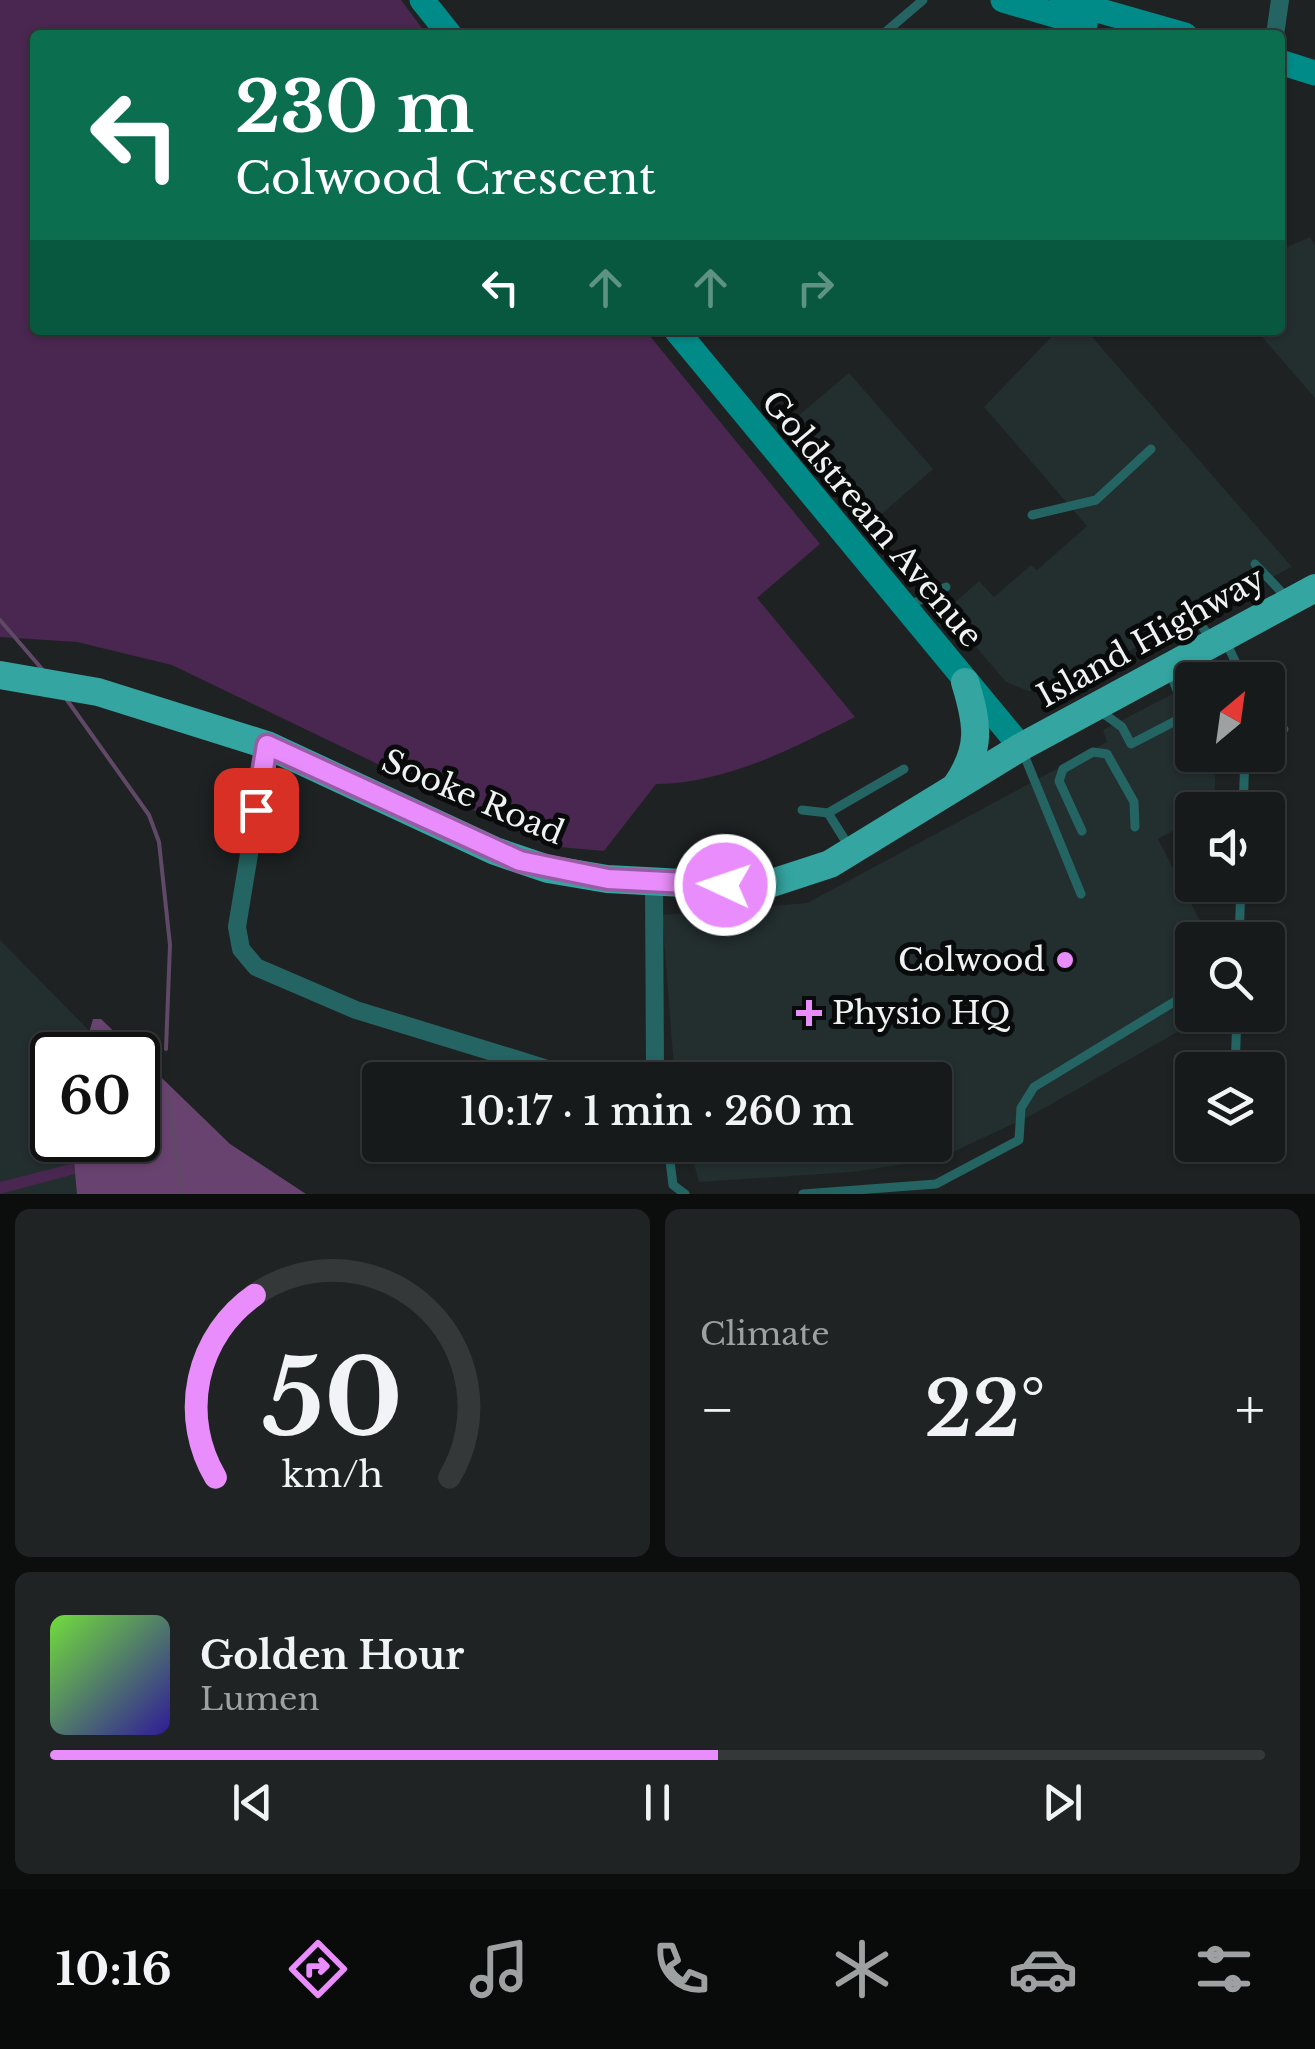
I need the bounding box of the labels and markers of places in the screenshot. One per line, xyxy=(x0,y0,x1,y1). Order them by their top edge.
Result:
pin xyxy=(214,768,299,853)
place label: Colwood xyxy=(898,940,1045,980)
marker: Colwood xyxy=(1054,949,1076,971)
place label: Physio HQ xyxy=(832,993,1010,1033)
marker: Physio HQ xyxy=(796,1000,822,1026)

